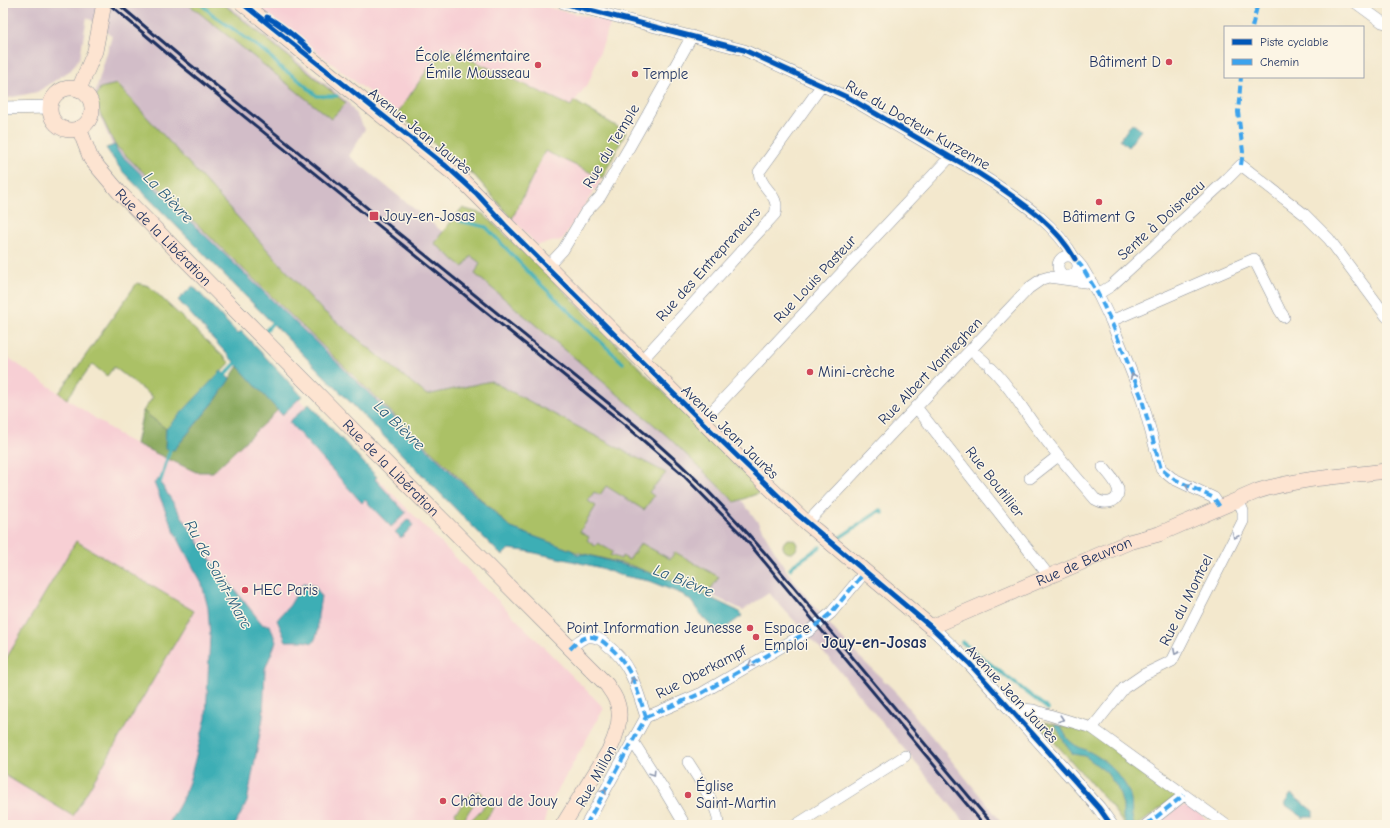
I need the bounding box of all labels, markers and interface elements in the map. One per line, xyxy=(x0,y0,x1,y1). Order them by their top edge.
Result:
legend xyxy=(1224,26,1364,78)
text: Piste cyclable xyxy=(1260,35,1328,49)
place label: École élémentaire Émile Mousseau xyxy=(415,46,530,82)
place label: Bâtiment D xyxy=(1089,53,1161,71)
text: Chemin xyxy=(1260,55,1299,69)
marker: Bâtiment D xyxy=(1164,57,1174,67)
marker: École élémentaire Émile Mousseau xyxy=(533,60,543,70)
place label: Temple xyxy=(643,65,689,83)
marker: Temple xyxy=(630,69,640,79)
street label: Rue du Docteur Kurzenne xyxy=(842,76,994,174)
street label: Avenue Jean Jaurès xyxy=(365,84,475,178)
street label: Rue du Temple xyxy=(579,100,643,191)
water label: La Bièvre xyxy=(140,169,197,227)
street label: Sente à Doisneau xyxy=(1114,176,1208,264)
street label: Rue de la Libération xyxy=(112,185,215,290)
marker: Bâtiment G xyxy=(1094,197,1104,207)
street label: Rue des Entrepreneurs xyxy=(652,203,764,325)
place label: Jouy-en-Josas xyxy=(383,207,475,225)
place label: Bâtiment G xyxy=(1063,208,1136,226)
marker: Jouy-en-Josas xyxy=(368,210,380,222)
street label: Rue Louis Pasteur xyxy=(770,231,860,327)
street label: Rue Albert Vantieghen xyxy=(874,314,986,428)
place label: Mini-crèche xyxy=(818,363,895,381)
marker: Mini-crèche xyxy=(805,367,815,377)
one-way arrow xyxy=(1130,373,1138,381)
street label: Avenue Jean Jaurès xyxy=(678,381,782,483)
water label: La Bièvre xyxy=(370,397,428,454)
street label: Rue de la Libération xyxy=(339,416,443,520)
street label: Rue Boutillier xyxy=(962,443,1028,521)
one-way arrow xyxy=(1185,483,1193,491)
water label: Ru de Saint-Marc xyxy=(181,517,256,632)
one-way arrow xyxy=(1233,532,1240,539)
street label: Rue de Beuvron xyxy=(1033,533,1134,590)
street label: Rue du Montcel xyxy=(1155,551,1217,649)
water label: La Bièvre xyxy=(651,561,717,601)
place label: HEC Paris xyxy=(253,581,318,599)
marker: HEC Paris xyxy=(240,585,250,595)
place label: Point Information Jeunesse xyxy=(566,619,742,637)
place label: Espace Emploi xyxy=(764,619,810,654)
marker: Point Information Jeunesse xyxy=(745,623,755,633)
marker: Espace Emploi xyxy=(751,632,761,642)
district label: Jouy-en-Josas xyxy=(822,633,926,652)
street label: Rue Oberkampf xyxy=(653,641,750,703)
street label: Avenue Jean Jaurès xyxy=(962,641,1062,747)
one-way arrow xyxy=(1173,648,1181,655)
one-way arrow xyxy=(748,660,755,667)
one-way arrow xyxy=(630,676,638,683)
one-way arrow xyxy=(1058,714,1065,723)
street label: Rue Millon xyxy=(572,742,620,810)
one-way arrow xyxy=(648,769,656,776)
place label: Église Saint-Martin xyxy=(696,776,776,812)
one-way arrow xyxy=(600,788,607,795)
marker: Église Saint-Martin xyxy=(683,790,693,800)
place label: Château de Jouy xyxy=(451,792,558,810)
marker: Château de Jouy xyxy=(438,796,448,806)

